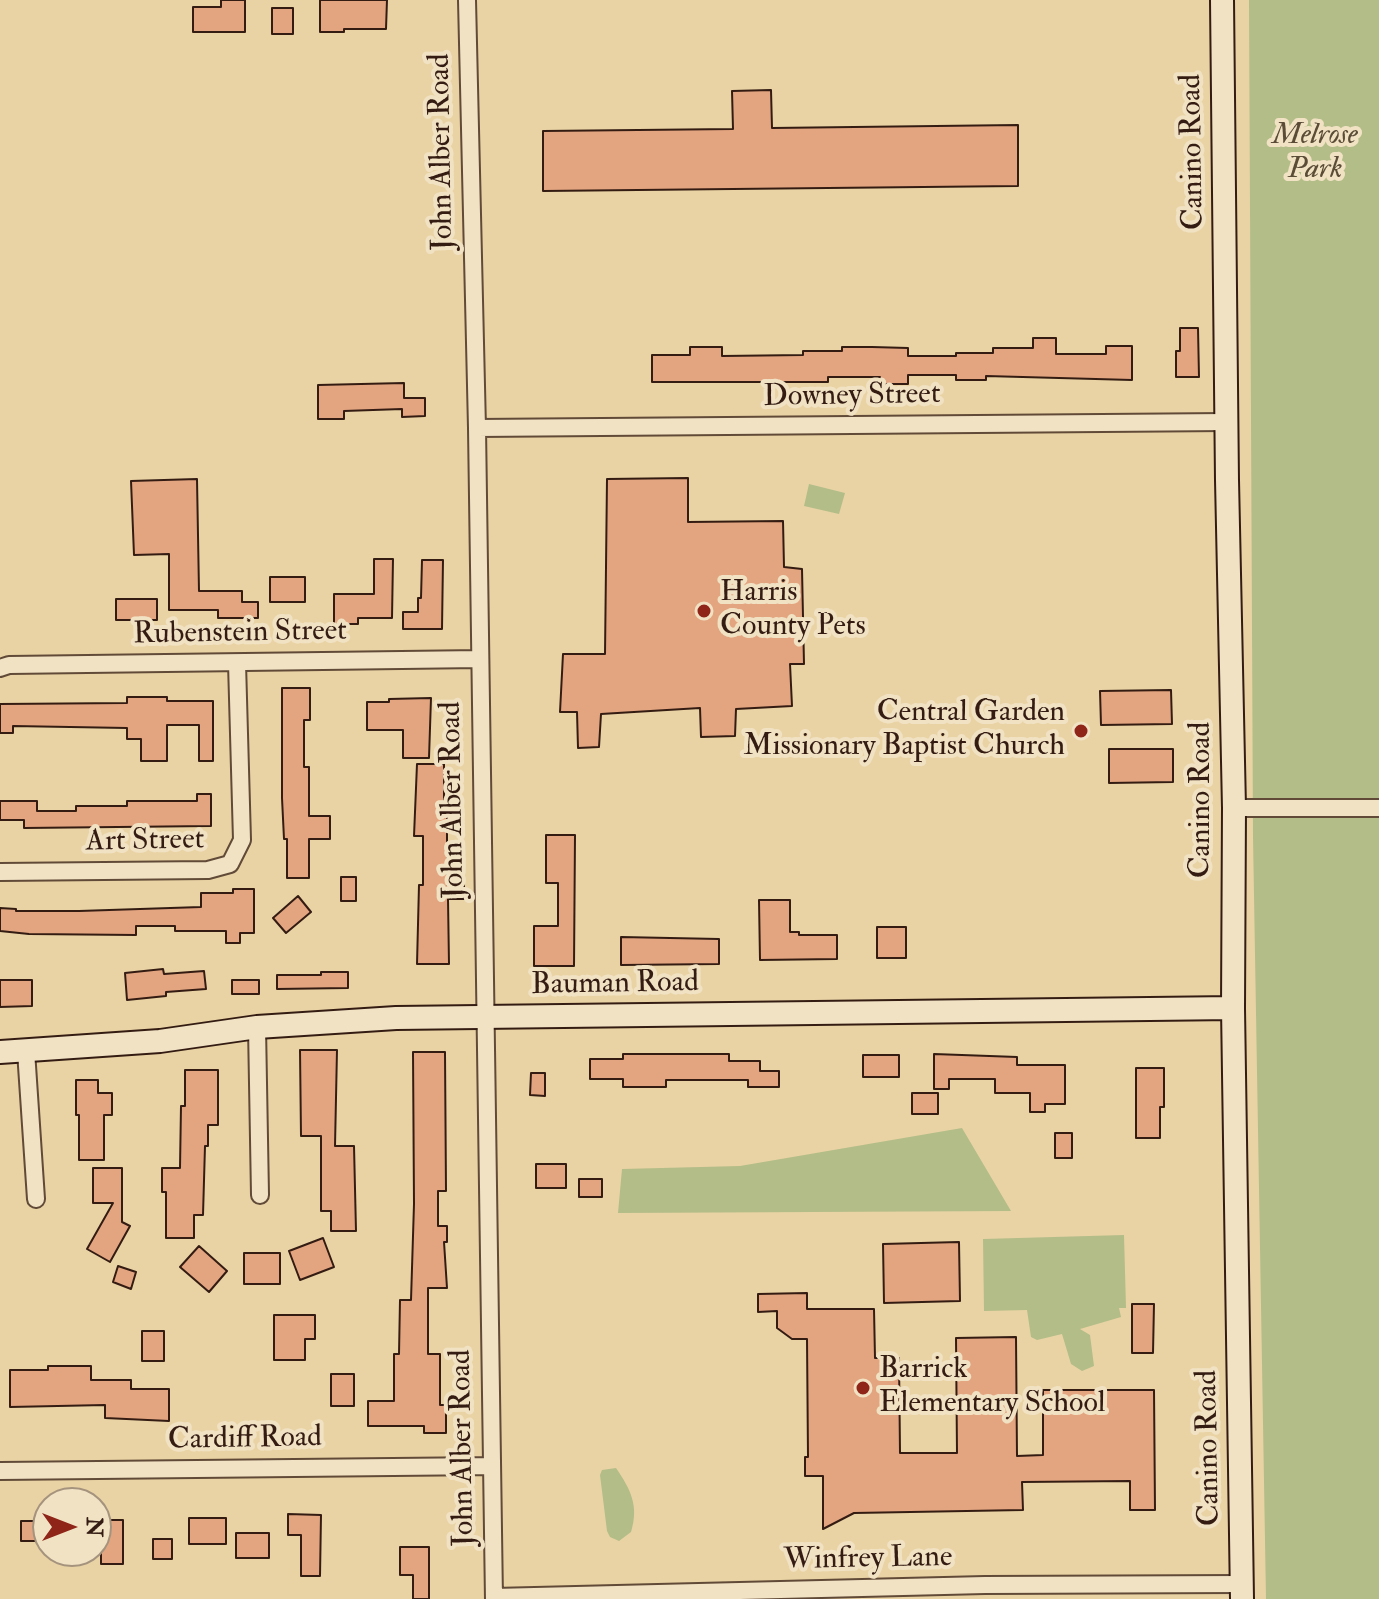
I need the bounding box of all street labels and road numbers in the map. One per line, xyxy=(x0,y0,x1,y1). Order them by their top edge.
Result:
street label: John Alber Road xyxy=(423,53,463,251)
street label: Canino Road xyxy=(1175,73,1213,231)
street label: Downey Street xyxy=(763,377,941,417)
street label: Rubenstein Street xyxy=(133,614,347,654)
street label: John Alber Road xyxy=(434,701,474,899)
street label: Canino Road xyxy=(1185,722,1221,878)
street label: Art Street xyxy=(85,823,205,861)
street label: Bauman Road xyxy=(531,966,699,1004)
street label: John Alber Road xyxy=(444,1349,484,1547)
street label: Canino Road xyxy=(1191,1369,1229,1527)
street label: Cardiff Road xyxy=(168,1421,322,1459)
street label: Winfrey Lane xyxy=(783,1541,953,1579)

